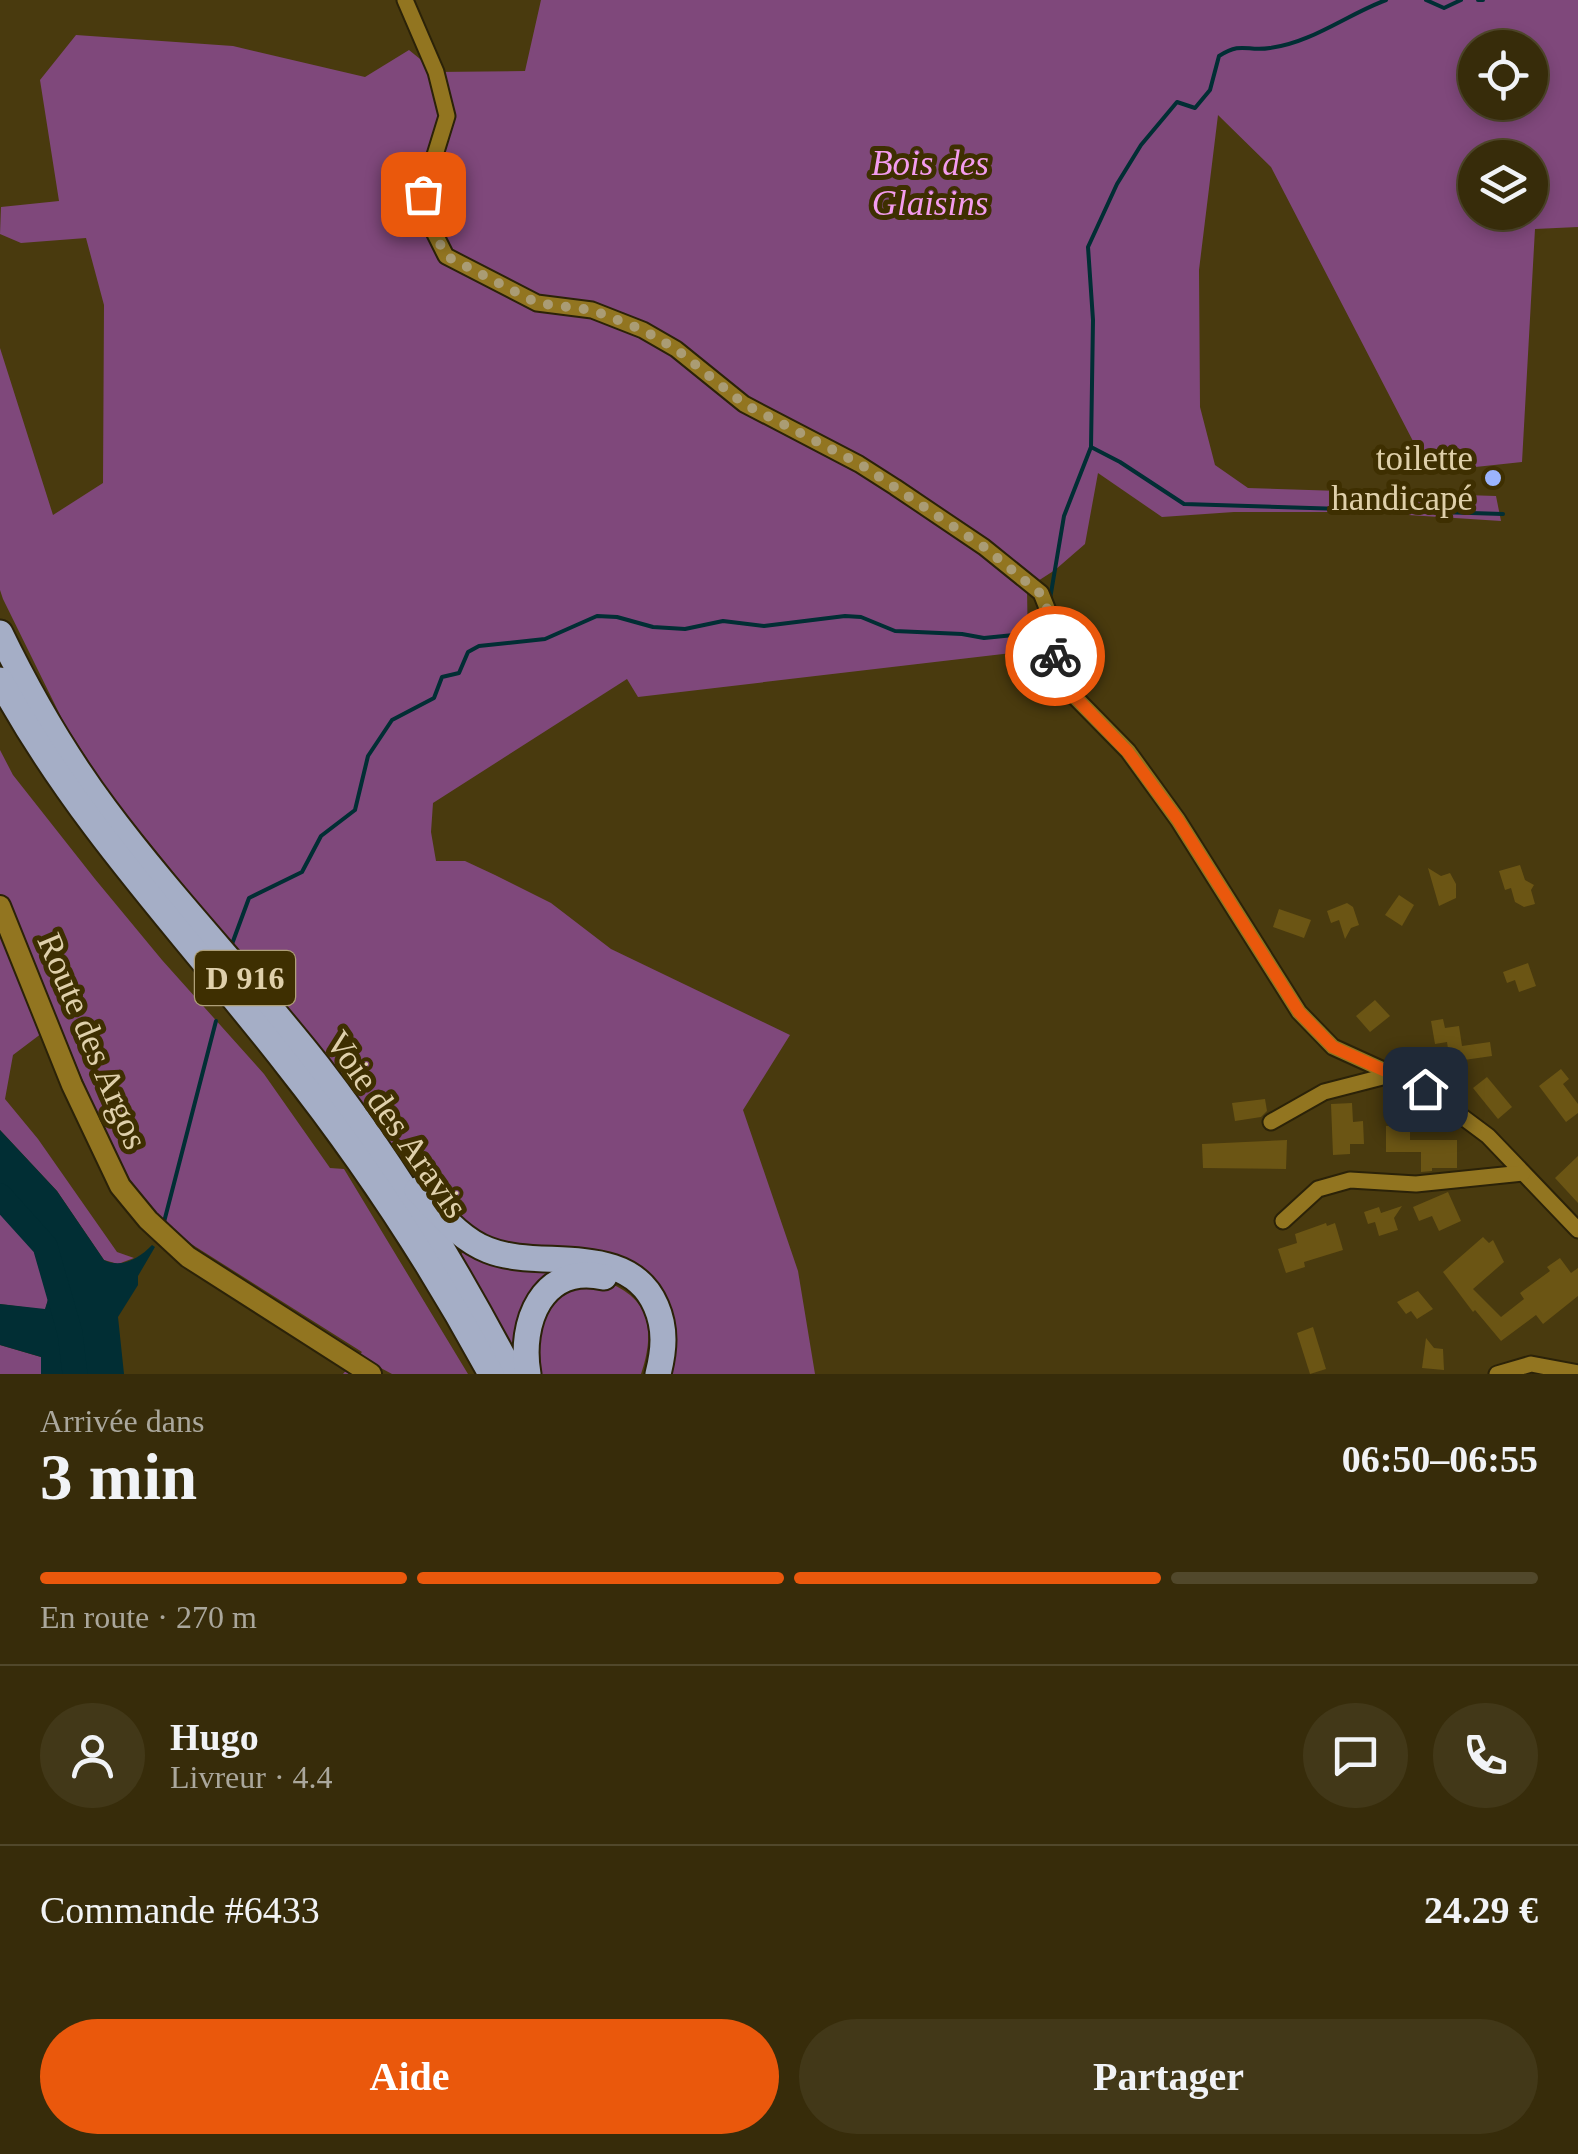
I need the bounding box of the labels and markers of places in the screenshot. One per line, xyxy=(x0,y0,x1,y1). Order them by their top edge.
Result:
pin xyxy=(381,152,466,237)
place label: toilette handicapé xyxy=(1331,439,1473,518)
marker: toilette handicapé xyxy=(1482,467,1504,489)
pin xyxy=(1383,1047,1468,1132)

